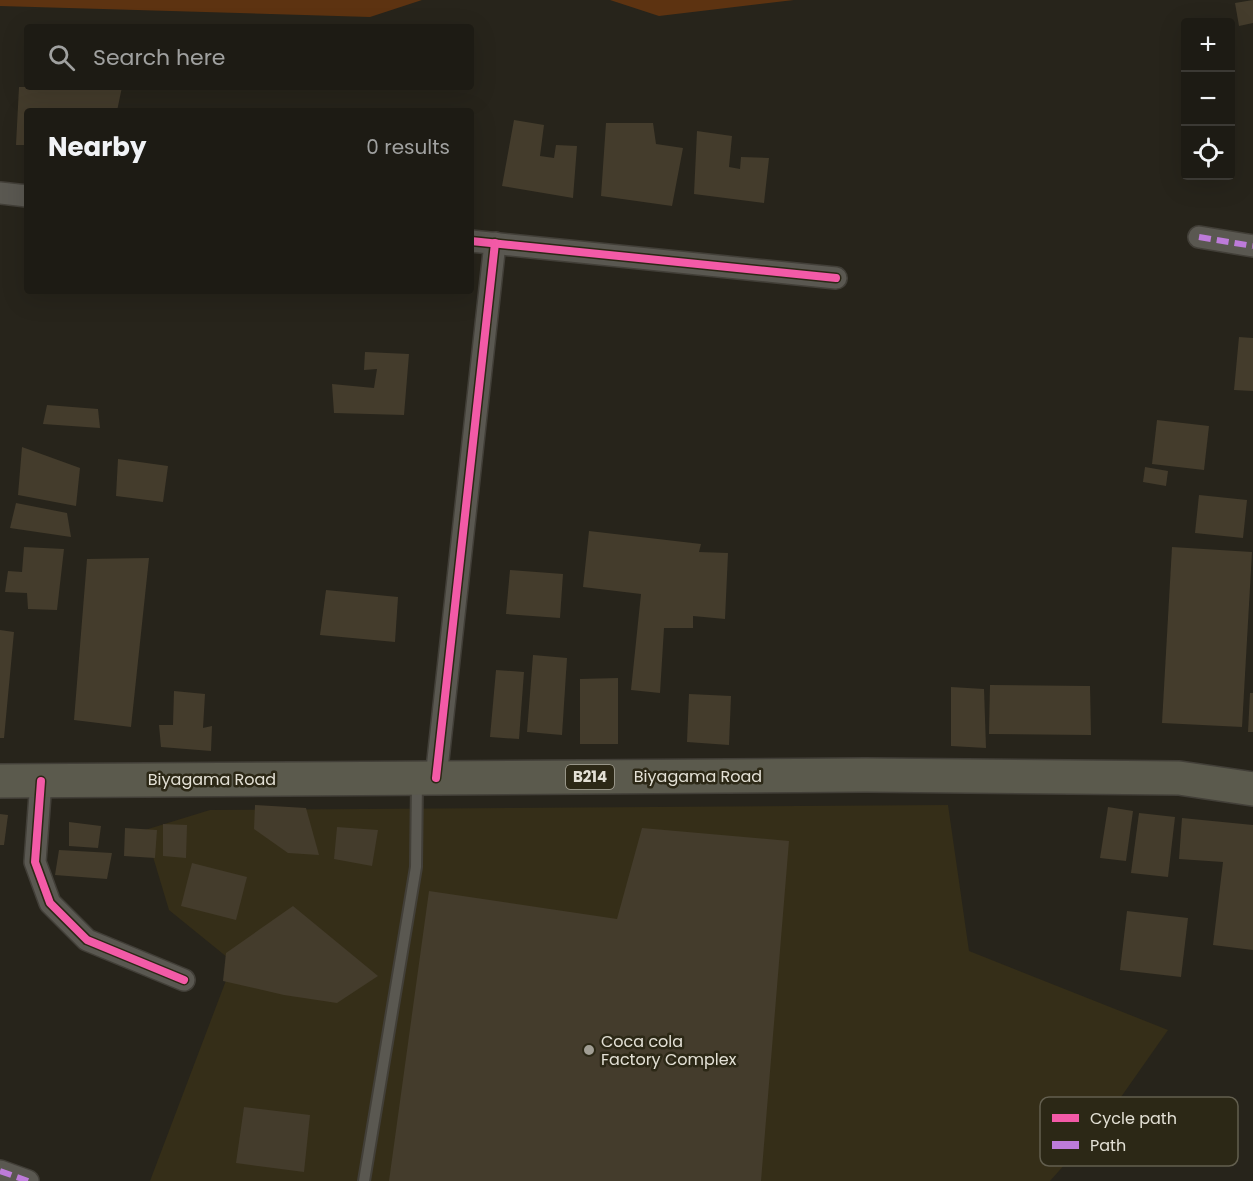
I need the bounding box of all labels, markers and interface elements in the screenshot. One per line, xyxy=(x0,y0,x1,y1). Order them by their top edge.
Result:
map controls xyxy=(1181,18,1235,180)
button: + xyxy=(1181,18,1235,72)
search box xyxy=(24,24,474,90)
icon: search xyxy=(45,41,78,74)
text: Search here xyxy=(93,42,226,73)
button: − xyxy=(1181,72,1235,126)
button: locate xyxy=(1181,126,1235,180)
text: Nearby xyxy=(48,129,146,165)
text: 0 results xyxy=(366,133,450,161)
road number: B214 xyxy=(566,765,614,789)
street label: Biyagama Road xyxy=(634,765,762,788)
street label: Biyagama Road xyxy=(148,768,276,791)
place label: Coca cola Factory Complex xyxy=(601,1030,737,1071)
marker: Coca cola Factory Complex xyxy=(582,1043,596,1057)
legend xyxy=(1040,1097,1238,1166)
text: Cycle path xyxy=(1090,1107,1177,1130)
text: Path xyxy=(1090,1134,1126,1157)

